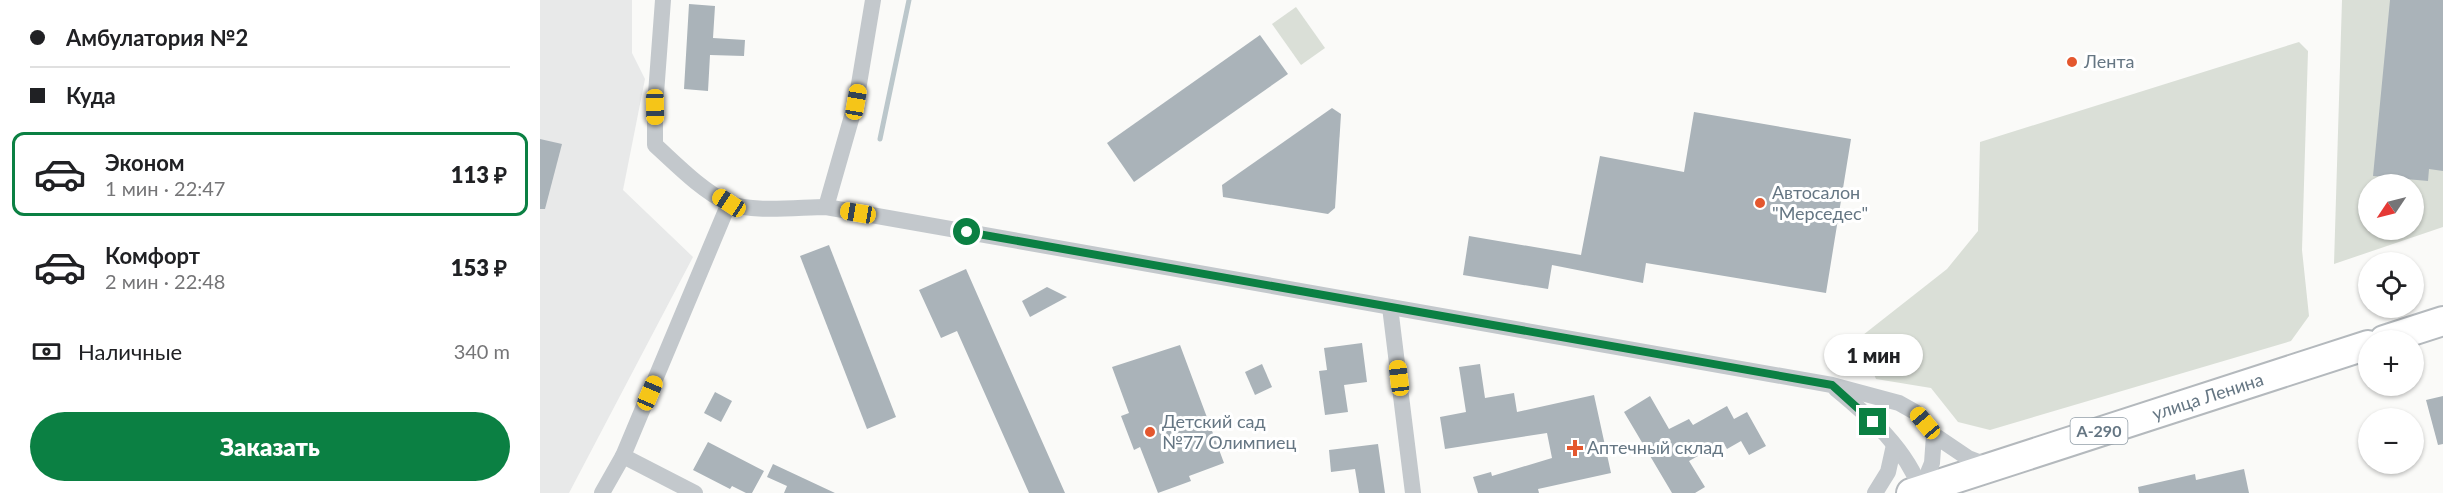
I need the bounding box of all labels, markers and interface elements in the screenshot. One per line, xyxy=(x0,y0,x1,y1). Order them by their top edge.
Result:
text: Амбулатория №2 xyxy=(66,24,248,51)
place label: Лента xyxy=(2083,50,2134,72)
marker: Лента xyxy=(2065,55,2079,69)
text: Куда xyxy=(66,82,116,109)
car xyxy=(844,83,868,121)
car xyxy=(646,89,664,125)
icon: car xyxy=(33,147,87,201)
text: Эконом xyxy=(105,149,185,176)
text: 113 ₽ xyxy=(451,161,507,188)
north arrow xyxy=(2358,174,2424,240)
map controls xyxy=(2358,174,2424,474)
text: 1 мин · 22:47 xyxy=(105,176,225,200)
place label: Автосалон "Мерседес" xyxy=(1772,181,1868,224)
car xyxy=(709,186,749,220)
marker: Автосалон "Мерседес" xyxy=(1753,196,1767,210)
car xyxy=(839,201,877,225)
route start xyxy=(953,218,980,245)
icon: car xyxy=(33,240,87,294)
text: Комфорт xyxy=(105,242,200,269)
button: locate xyxy=(2358,252,2424,318)
text: 153 ₽ xyxy=(451,254,507,281)
text: 2 мин · 22:48 xyxy=(105,269,225,293)
button: + xyxy=(2358,330,2424,396)
icon: cash xyxy=(30,335,63,368)
callout: 1 мин xyxy=(1824,335,1922,377)
text: Наличные xyxy=(78,338,182,365)
text: 340 m xyxy=(454,339,510,363)
text: 1 мин xyxy=(1846,343,1901,367)
car xyxy=(1388,359,1410,397)
street label: улица Ленина xyxy=(2149,368,2266,424)
car xyxy=(635,373,665,413)
car xyxy=(1907,403,1943,443)
route end xyxy=(1859,408,1886,435)
button: − xyxy=(2358,408,2424,474)
place label: Детский сад №77 Олимпиец xyxy=(1162,410,1297,453)
button: Заказать xyxy=(30,412,510,481)
road number: А-290 xyxy=(2070,418,2128,444)
marker: Детский сад №77 Олимпиец xyxy=(1143,425,1157,439)
place label: Аптечный склад xyxy=(1587,436,1723,458)
marker: Аптечный склад xyxy=(1568,441,1582,455)

